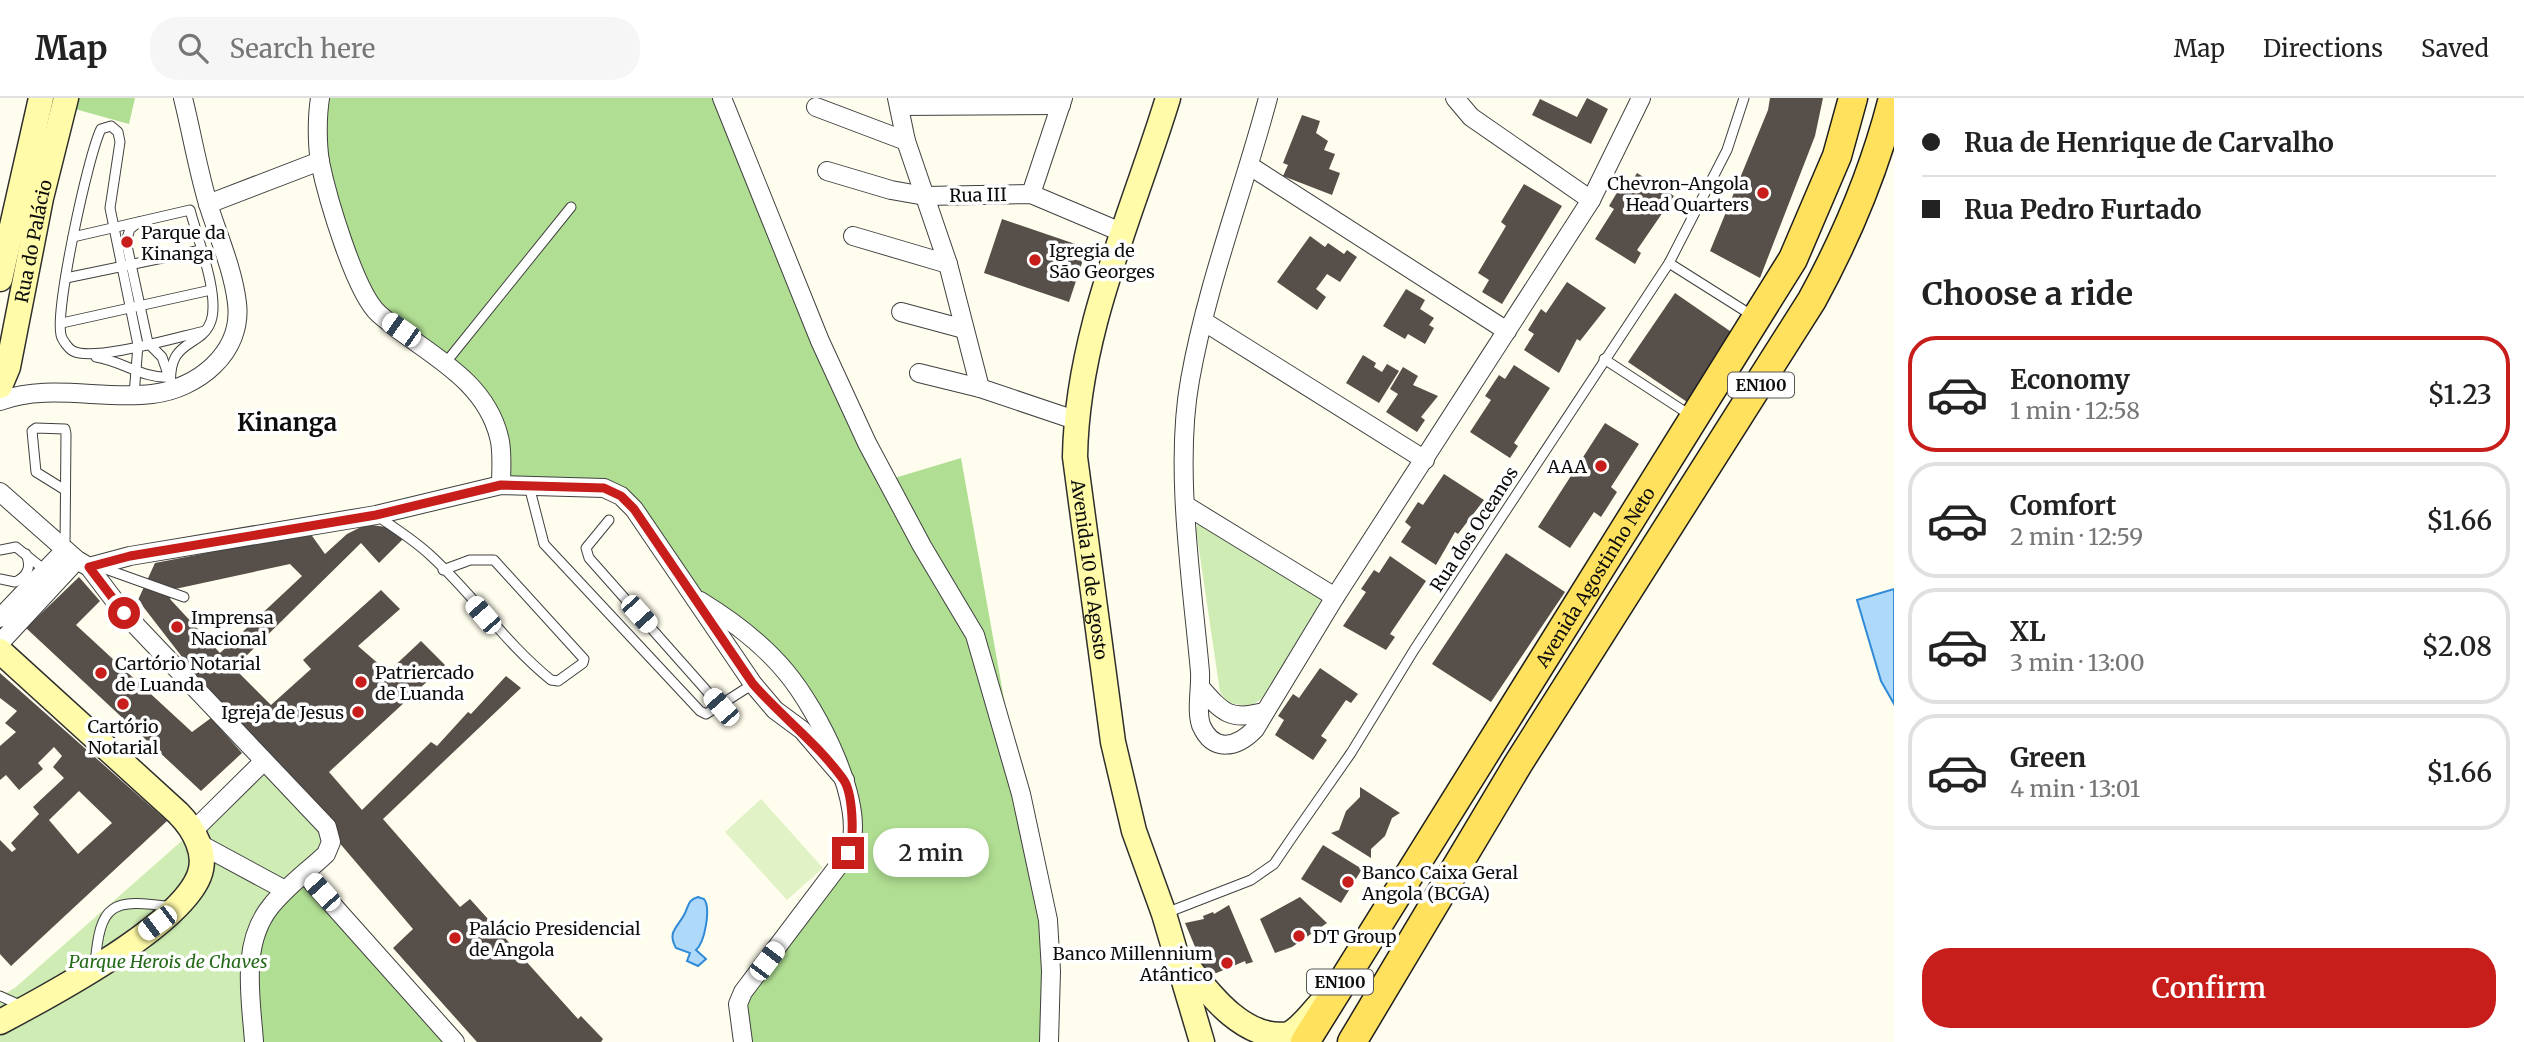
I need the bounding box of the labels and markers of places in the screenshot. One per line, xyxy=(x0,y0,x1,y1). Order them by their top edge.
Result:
place label: Chevron-Angola Head Quarters xyxy=(1607,172,1749,216)
marker: Chevron-Angola Head Quarters xyxy=(1755,185,1771,201)
place label: Parque da Kinanga xyxy=(141,221,226,265)
marker: Parque da Kinanga xyxy=(119,234,135,250)
place label: Igregia de São Georges xyxy=(1049,239,1155,283)
marker: Igregia de São Georges xyxy=(1027,252,1043,268)
place label: AAA xyxy=(1546,455,1587,478)
marker: AAA xyxy=(1593,458,1609,474)
place label: Imprensa Nacional xyxy=(191,606,274,650)
marker: Imprensa Nacional xyxy=(169,619,185,635)
place label: Cartório Notarial de Luanda xyxy=(115,652,261,696)
place label: Patriercado de Luanda xyxy=(375,661,474,705)
marker: Cartório Notarial de Luanda xyxy=(93,665,109,681)
marker: Patriercado de Luanda xyxy=(353,674,369,690)
marker: Cartório Notarial xyxy=(115,696,131,712)
place label: Igreja de Jesus xyxy=(221,701,344,724)
marker: Igreja de Jesus xyxy=(350,704,366,720)
place label: Cartório Notarial xyxy=(87,715,159,759)
place label: Banco Caixa Geral Angola (BCGA) xyxy=(1361,861,1519,905)
marker: Banco Caixa Geral Angola (BCGA) xyxy=(1340,874,1356,890)
place label: Palácio Presidencial de Angola xyxy=(469,917,641,961)
place label: DT Group xyxy=(1313,925,1396,948)
marker: DT Group xyxy=(1291,928,1307,944)
marker: Palácio Presidencial de Angola xyxy=(447,930,463,946)
place label: Banco Millennium Atântico xyxy=(1053,942,1213,986)
marker: Banco Millennium Atântico xyxy=(1219,955,1235,971)

